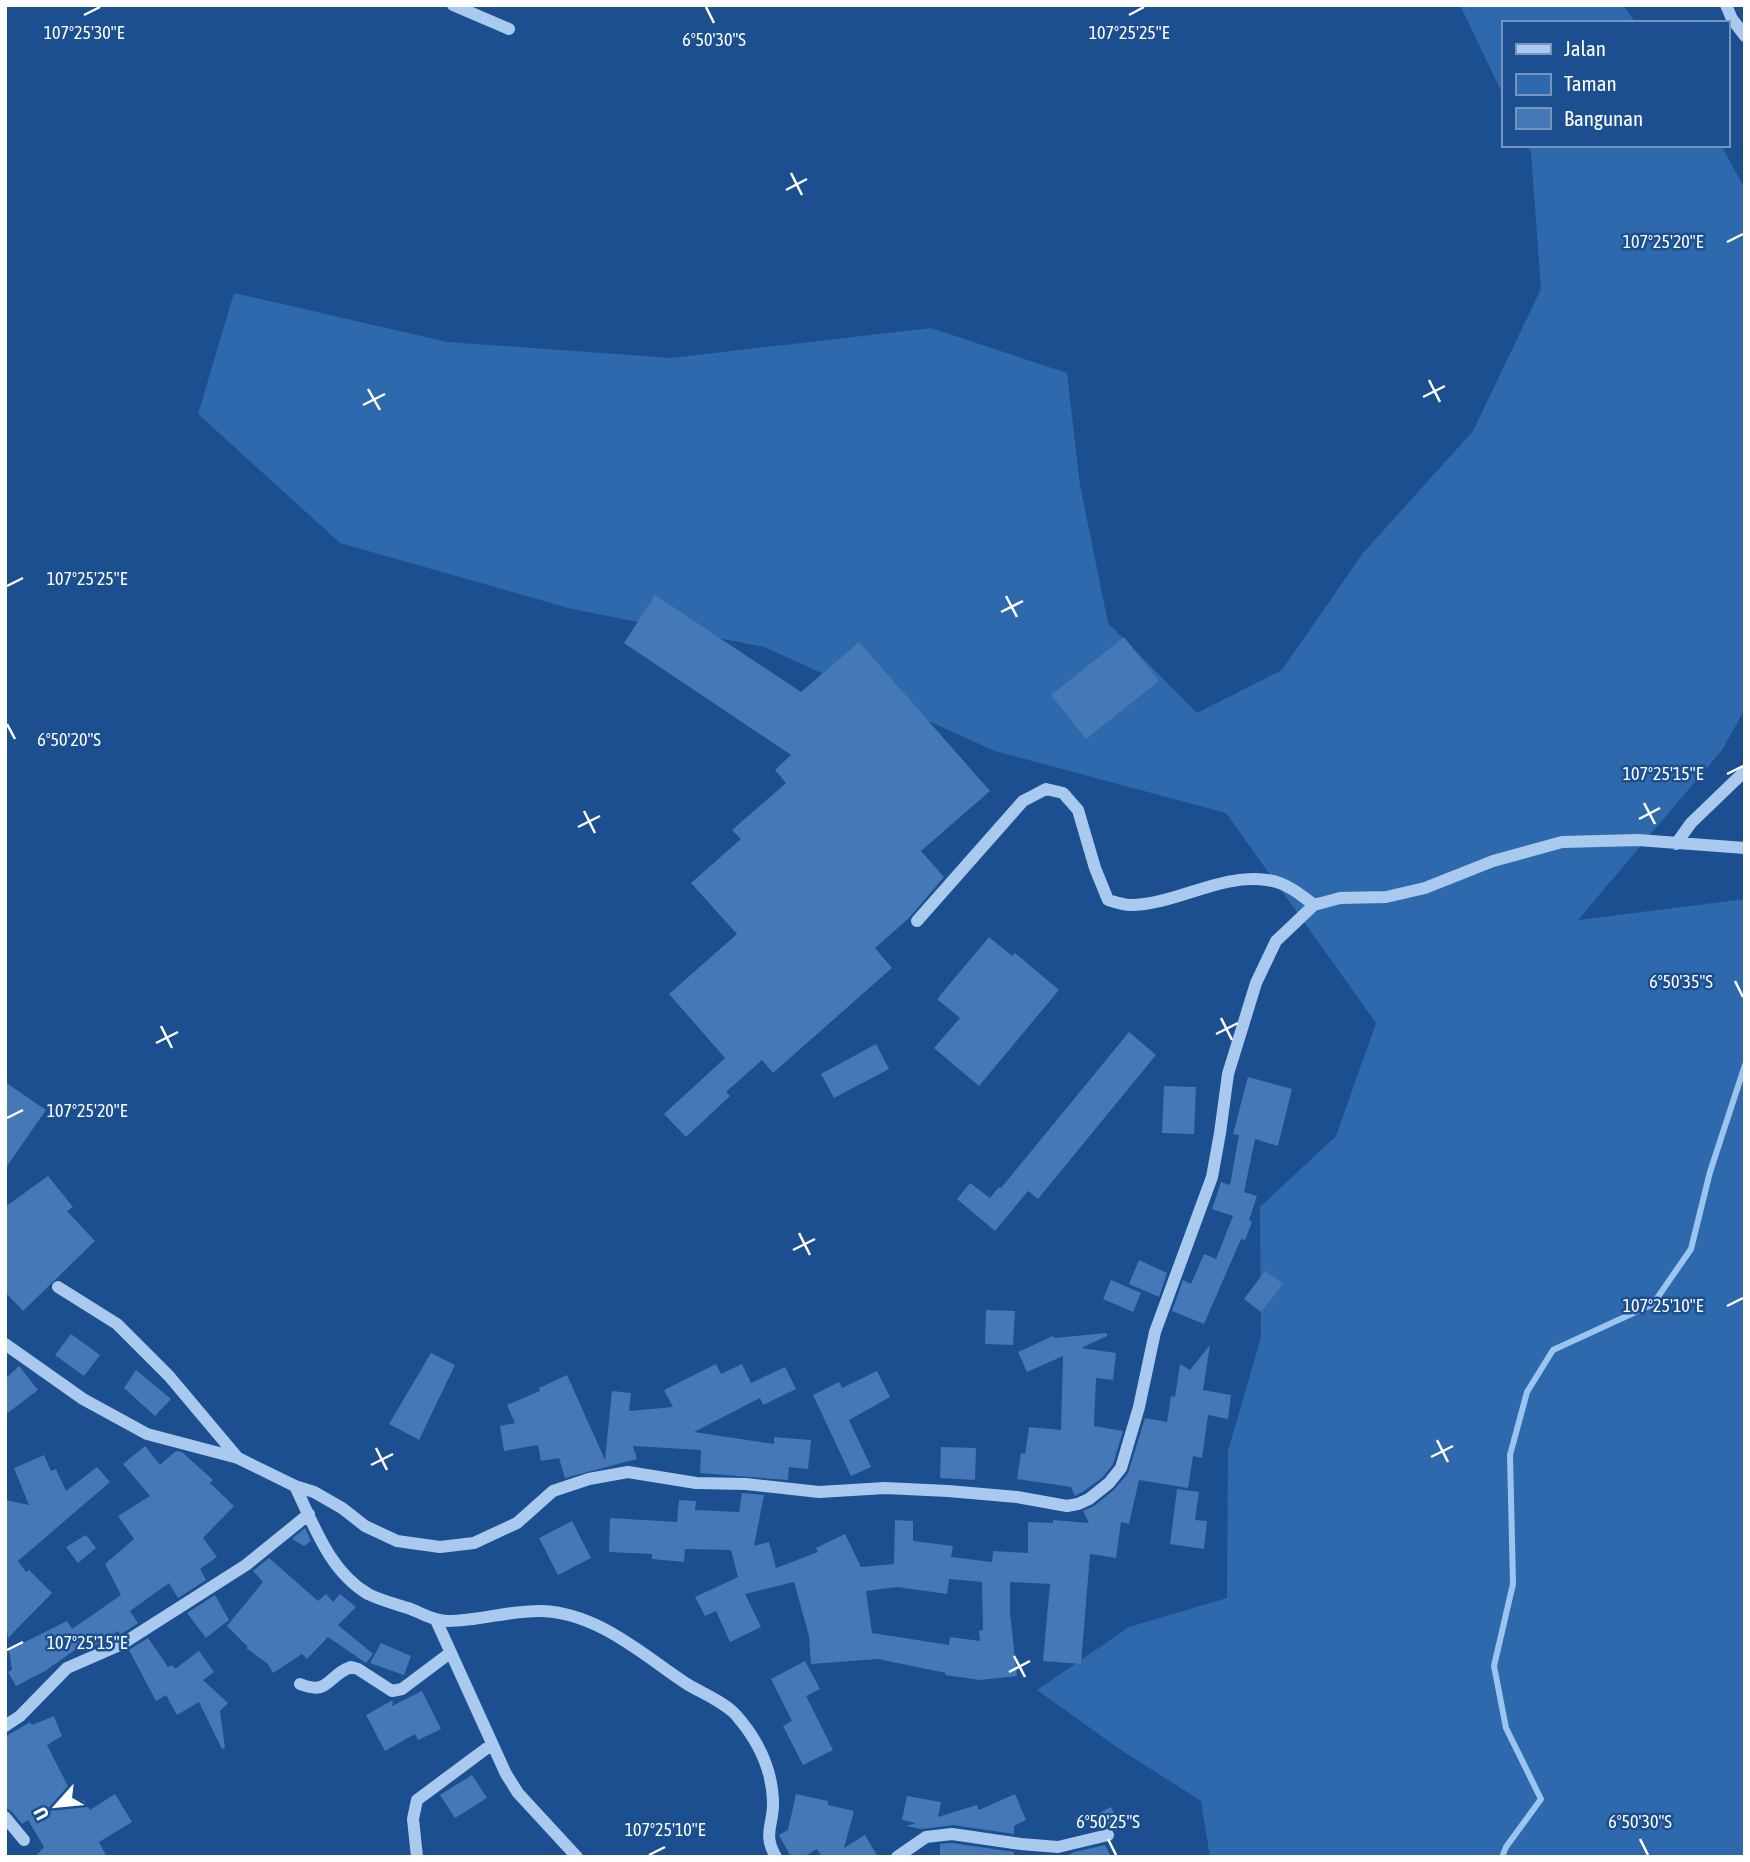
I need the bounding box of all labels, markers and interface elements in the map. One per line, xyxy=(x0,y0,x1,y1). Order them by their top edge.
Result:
legend xyxy=(1502,21,1729,147)
text: 107°25'30"E xyxy=(44,22,125,43)
text: 107°25'25"E xyxy=(1089,22,1170,43)
text: 6°50'30"S xyxy=(682,29,746,50)
text: Jalan xyxy=(1564,36,1606,60)
text: Taman xyxy=(1564,71,1617,95)
text: Bangunan xyxy=(1564,106,1643,130)
text: 107°25'20"E xyxy=(1623,231,1704,252)
text: 107°25'25"E xyxy=(47,568,128,589)
text: 6°50'20"S xyxy=(37,729,101,750)
text: 107°25'15"E xyxy=(1623,763,1704,784)
text: 6°50'35"S xyxy=(1649,971,1713,992)
text: 107°25'20"E xyxy=(47,1100,128,1121)
text: 107°25'10"E xyxy=(1623,1295,1704,1316)
text: 107°25'15"E xyxy=(47,1632,128,1653)
north arrow xyxy=(21,1771,91,1841)
text: U xyxy=(29,1804,53,1824)
text: 6°50'25"S xyxy=(1076,1811,1140,1832)
text: 6°50'30"S xyxy=(1608,1811,1672,1832)
text: 107°25'10"E xyxy=(625,1819,706,1840)

